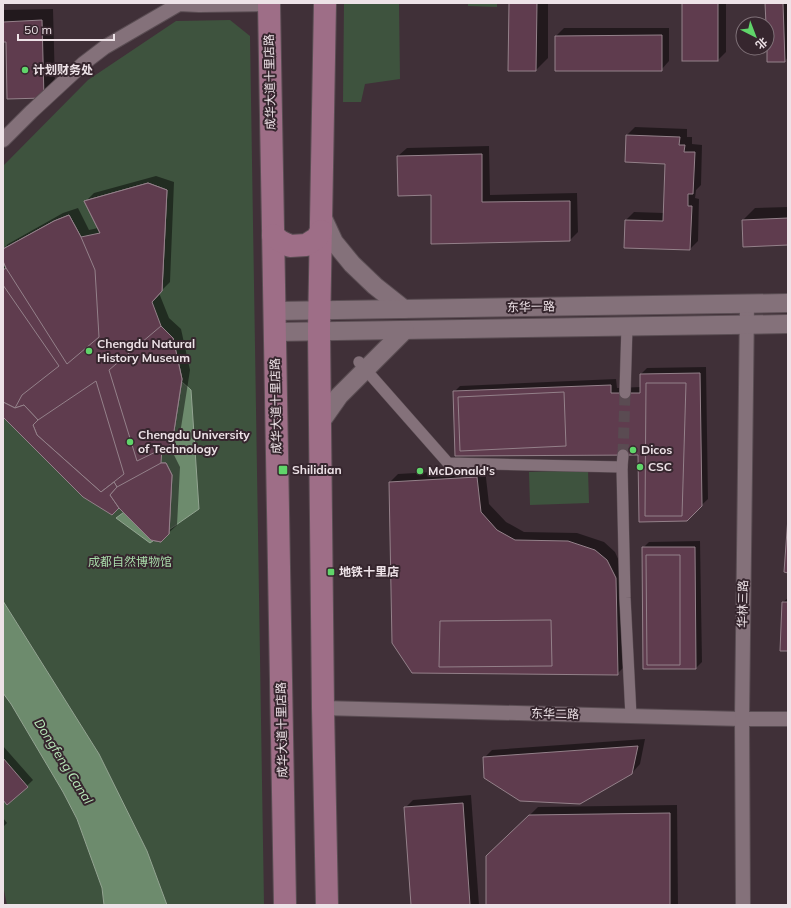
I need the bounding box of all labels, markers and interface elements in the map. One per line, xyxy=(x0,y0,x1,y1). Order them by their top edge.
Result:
scale bar xyxy=(18,16,114,42)
north arrow xyxy=(735,16,775,56)
text: 50 m xyxy=(24,22,52,37)
street label: 成华大道十里店路 xyxy=(261,34,278,130)
text: 北 xyxy=(753,35,770,52)
place label: 计划财务处 xyxy=(33,62,93,77)
marker: 计划财务处 xyxy=(20,65,30,75)
street label: 东华一路 xyxy=(507,299,555,314)
place label: Chengdu Natural History Museum xyxy=(97,336,195,365)
marker: Chengdu Natural History Museum xyxy=(84,346,94,356)
street label: 成华大道十里店路 xyxy=(267,358,284,454)
place label: Chengdu University of Technology xyxy=(138,427,250,456)
marker: Chengdu University of Technology xyxy=(125,437,135,447)
place label: Dicos xyxy=(641,442,672,457)
marker: Dicos xyxy=(628,445,638,455)
place label: CSC xyxy=(648,459,672,474)
place label: Shilidian xyxy=(292,462,342,477)
marker: CSC xyxy=(635,462,645,472)
place label: McDonald's xyxy=(428,463,495,478)
marker: Shilidian xyxy=(277,464,289,476)
marker: McDonald's xyxy=(415,466,425,476)
park label: 成都自然博物馆 xyxy=(88,554,172,569)
place label: 地铁十里店 xyxy=(339,564,399,579)
marker: 地铁十里店 xyxy=(326,567,336,577)
street label: 华林三路 xyxy=(735,580,750,628)
street label: 成华大道十里店路 xyxy=(273,682,290,778)
street label: 东华二路 xyxy=(531,706,579,721)
water label: Dongfeng Canal xyxy=(31,715,97,807)

